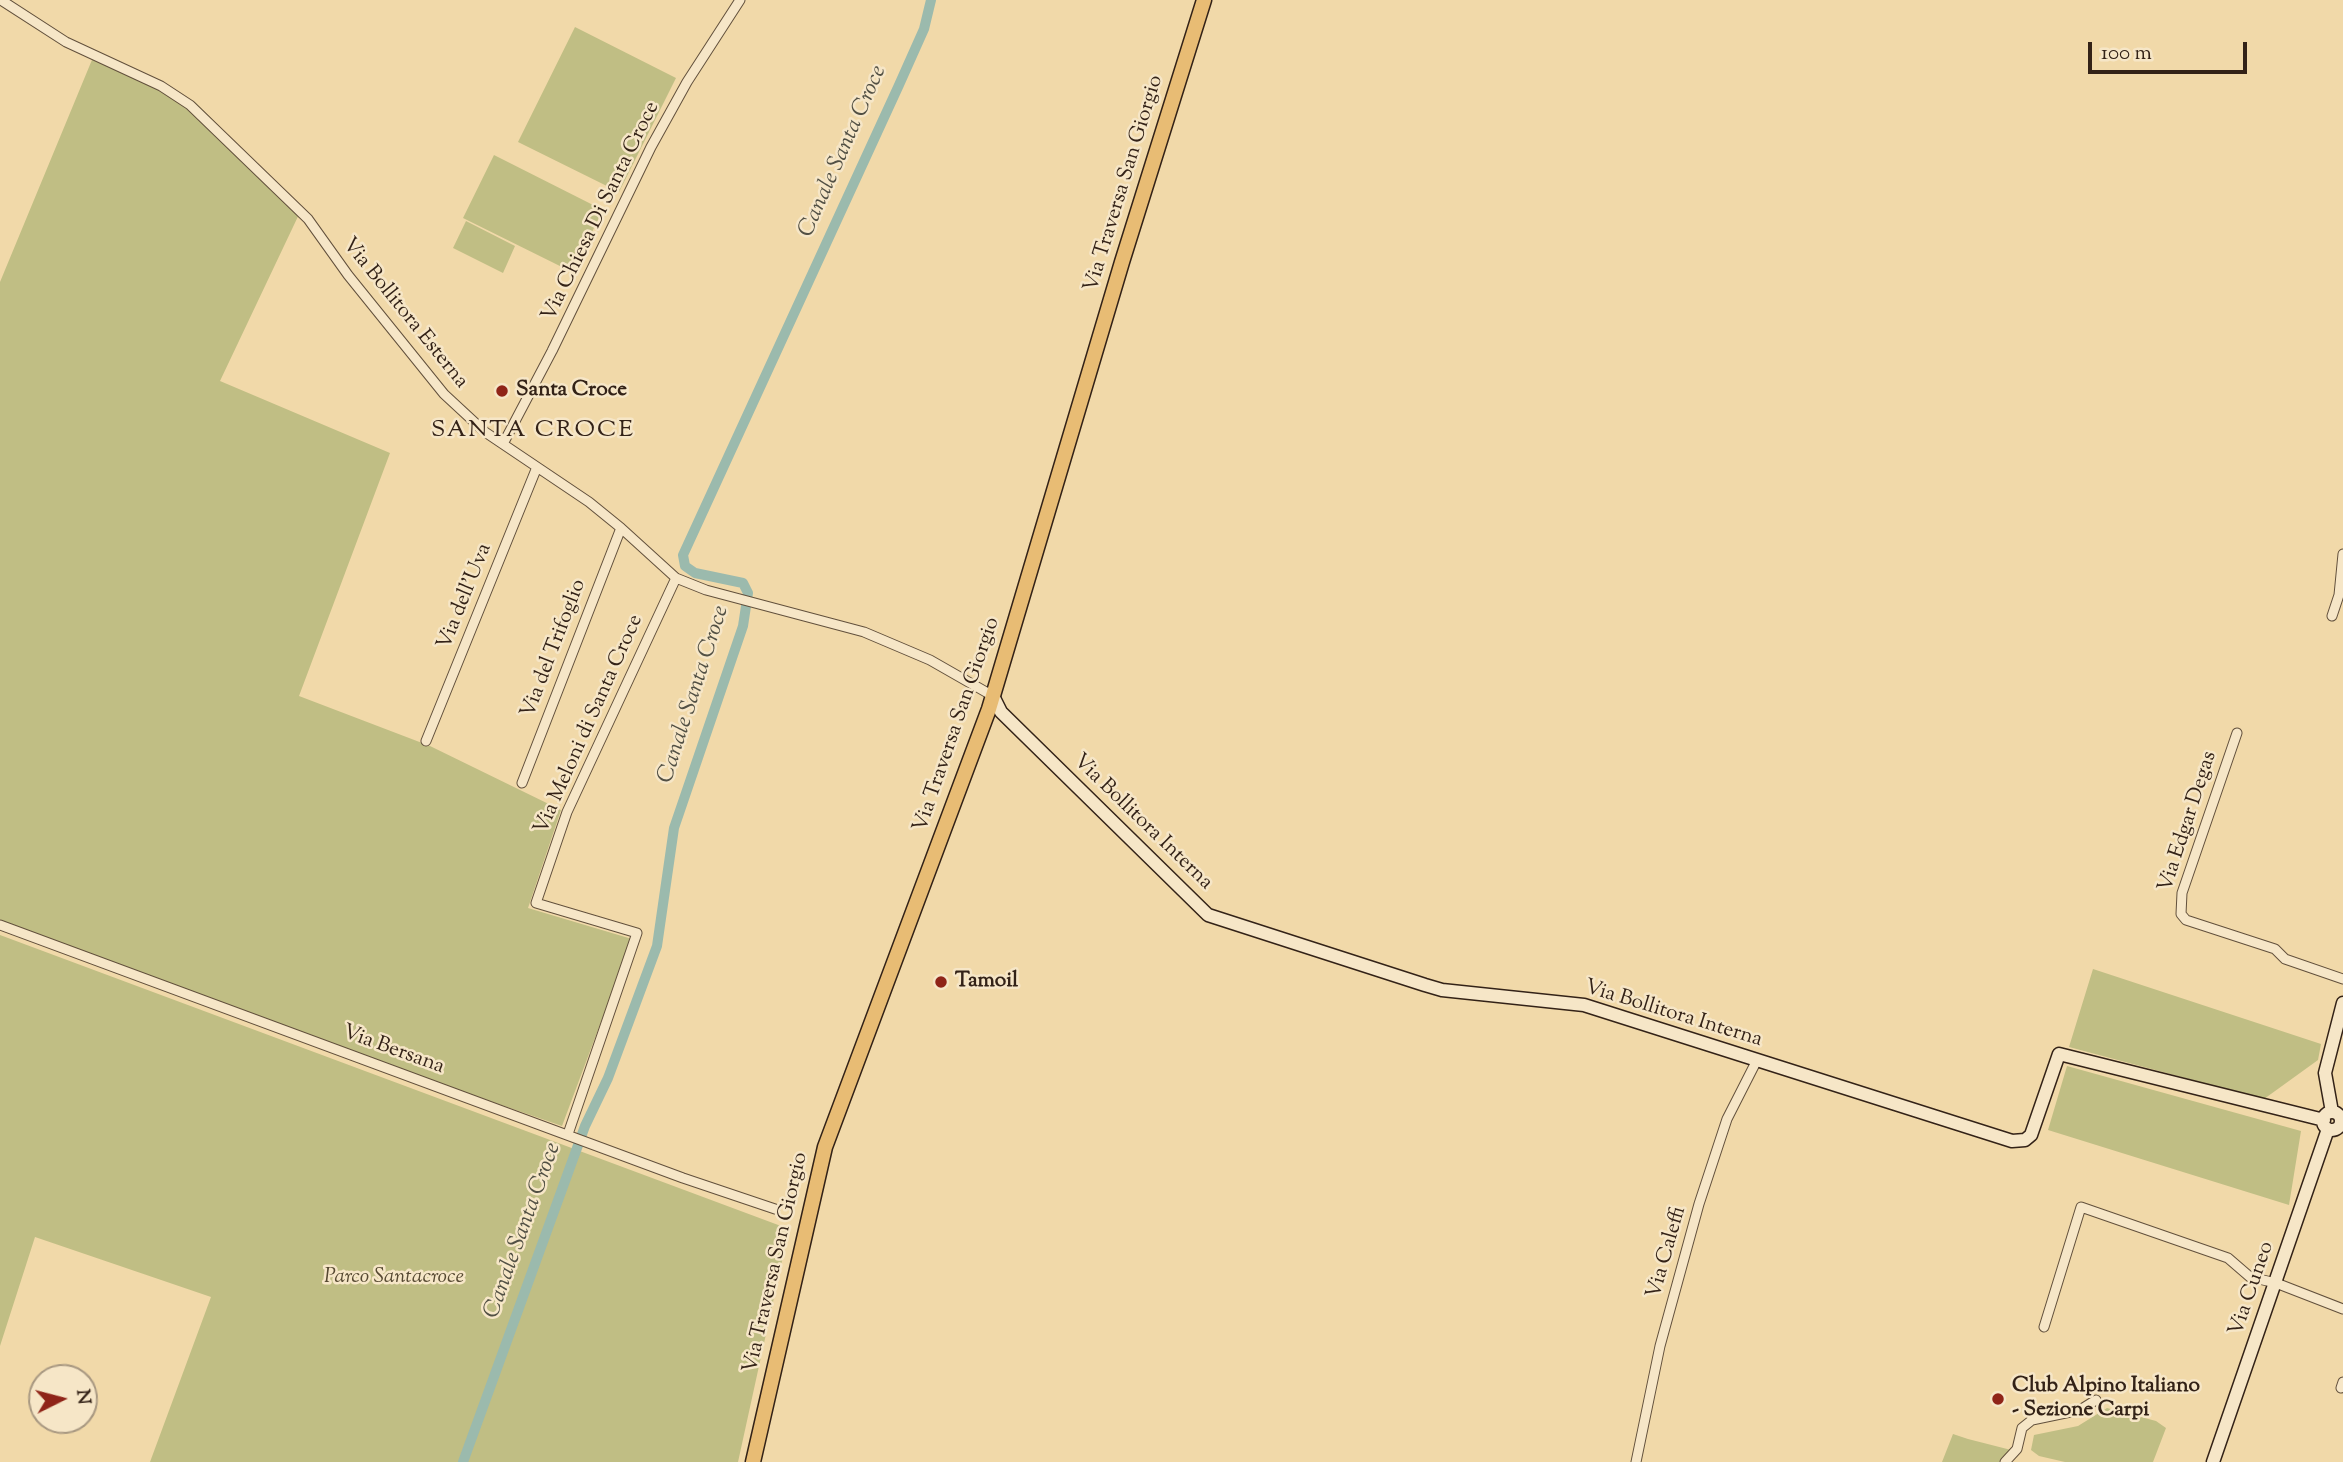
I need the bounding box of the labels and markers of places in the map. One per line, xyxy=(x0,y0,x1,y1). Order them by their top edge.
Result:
place label: Santa Croce xyxy=(516,378,627,404)
marker: Santa Croce xyxy=(494,383,510,399)
place label: Tamoil xyxy=(955,969,1018,995)
marker: Tamoil xyxy=(933,974,949,990)
place label: Club Alpino Italiano - Sezione Carpi xyxy=(2012,1374,2200,1424)
marker: Club Alpino Italiano - Sezione Carpi xyxy=(1990,1391,2006,1407)

